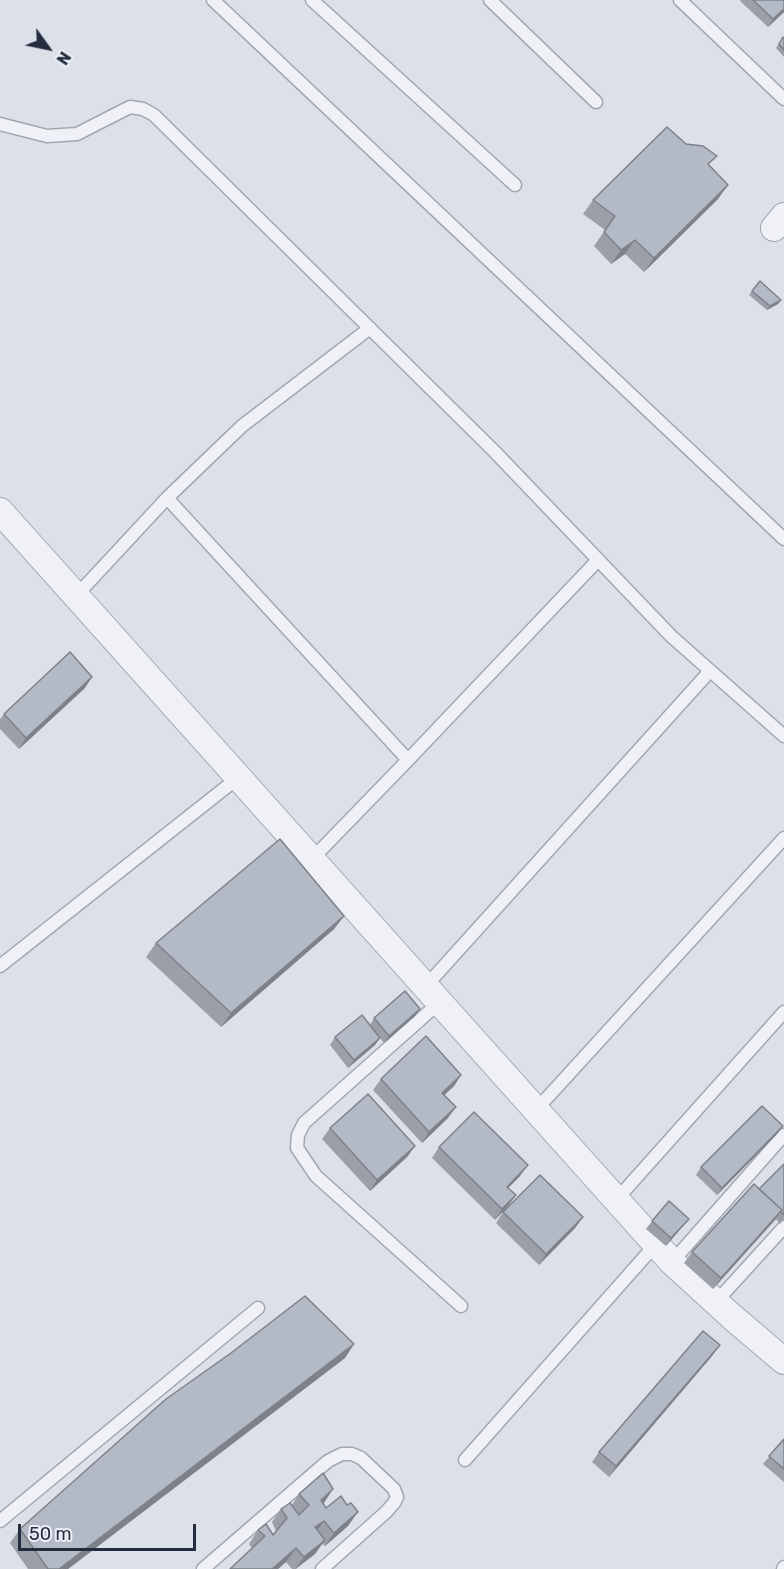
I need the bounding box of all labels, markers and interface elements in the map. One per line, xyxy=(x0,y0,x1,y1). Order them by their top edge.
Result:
north arrow xyxy=(18,18,78,78)
text: N xyxy=(52,48,75,68)
scale bar xyxy=(21,1512,200,1550)
text: 50 m xyxy=(29,1523,72,1545)

